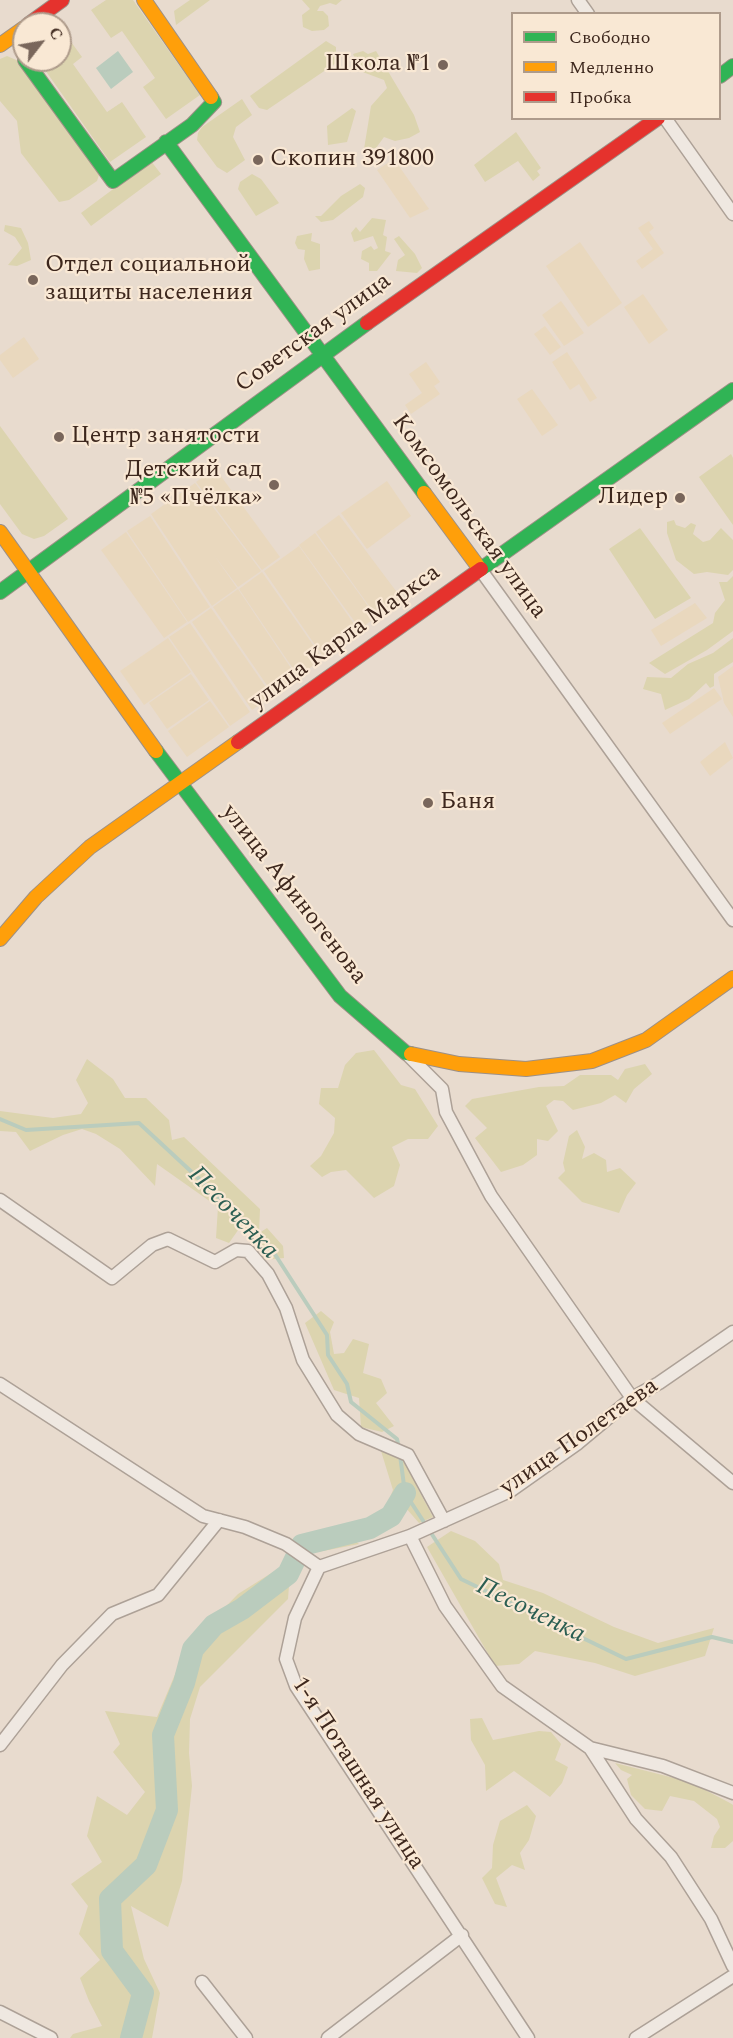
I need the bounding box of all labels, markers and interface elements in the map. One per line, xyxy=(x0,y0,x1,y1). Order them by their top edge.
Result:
north arrow xyxy=(12,12,72,72)
legend xyxy=(511,12,721,120)
text: С xyxy=(42,23,69,45)
text: Свободно xyxy=(569,24,650,51)
place label: Школа №1 xyxy=(325,51,431,79)
text: Медленно xyxy=(569,54,654,81)
marker: Школа №1 xyxy=(436,58,450,72)
text: Пробка xyxy=(569,84,631,111)
place label: Скопин 391800 xyxy=(270,146,434,174)
marker: Скопин 391800 xyxy=(251,153,265,167)
place label: Отдел социальной защиты населения xyxy=(45,252,253,308)
street label: Советская улица xyxy=(230,268,398,400)
marker: Отдел социальной защиты населения xyxy=(26,273,40,287)
street label: Комсомольская улица xyxy=(384,409,552,625)
place label: Центр занятости xyxy=(71,423,260,451)
marker: Центр занятости xyxy=(52,430,66,444)
place label: Детский сад №5 «Пчёлка» xyxy=(125,457,262,513)
marker: Детский сад №5 «Пчёлка» xyxy=(267,478,281,492)
place label: Лидер xyxy=(598,484,668,512)
marker: Лидер xyxy=(673,491,687,505)
street label: улица Карла Маркса xyxy=(245,559,447,717)
place label: Баня xyxy=(440,789,495,817)
marker: Баня xyxy=(421,796,435,810)
street label: улица Афиногенова xyxy=(214,799,372,991)
water label: Песоченка xyxy=(180,1161,284,1267)
street label: улица Полетаева xyxy=(495,1373,665,1503)
water label: Песоченка xyxy=(470,1572,590,1652)
street label: 1-я Поташная улица xyxy=(284,1672,430,1876)

